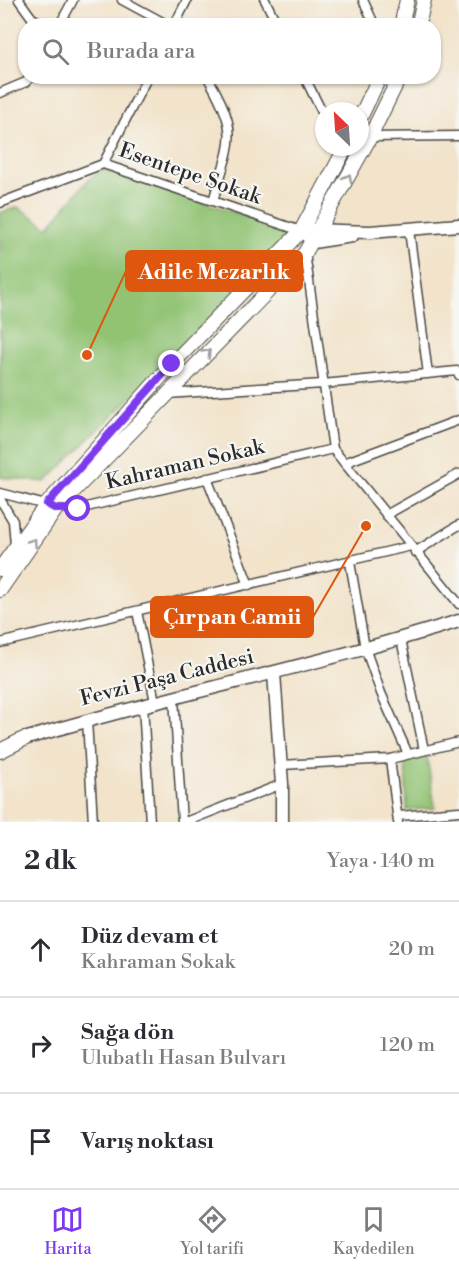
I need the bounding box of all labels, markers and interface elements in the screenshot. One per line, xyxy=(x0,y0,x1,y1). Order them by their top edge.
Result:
search box xyxy=(18,18,441,84)
icon: search xyxy=(39,35,72,68)
text: Burada ara xyxy=(87,38,195,65)
north arrow xyxy=(315,102,369,156)
street label: Esentepe Sokak xyxy=(115,137,266,211)
one-way arrow xyxy=(341,174,352,185)
callout: Adile Mezarlık xyxy=(126,251,302,291)
text: Adile Mezarlık xyxy=(137,259,290,286)
one-way arrow xyxy=(200,349,211,360)
route end xyxy=(158,350,184,376)
street label: Kahraman Sokak xyxy=(103,434,268,496)
route start xyxy=(64,495,90,521)
one-way arrow xyxy=(26,538,37,549)
callout: Çırpan Camii xyxy=(151,597,313,637)
text: Çırpan Camii xyxy=(163,604,301,631)
street label: Fevzi Paşa Caddesi xyxy=(77,644,257,712)
text: 2 dk xyxy=(24,845,77,877)
text: Yaya · 140 m xyxy=(327,849,435,874)
text: Düz devam et xyxy=(81,923,218,950)
icon: ahead xyxy=(24,933,57,966)
text: 20 m xyxy=(389,937,435,962)
text: Kahraman Sokak xyxy=(81,950,235,975)
text: Sağa dön xyxy=(81,1019,174,1046)
icon: right xyxy=(24,1029,57,1062)
text: 120 m xyxy=(380,1033,435,1058)
text: Ulubatlı Hasan Bulvarı xyxy=(81,1046,286,1071)
icon: arrive xyxy=(24,1125,57,1158)
text: Varış noktası xyxy=(81,1128,214,1155)
tab: Harita xyxy=(44,1203,92,1259)
tab: Yol tarifi xyxy=(180,1203,244,1259)
tab: Kaydedilen xyxy=(333,1203,415,1259)

